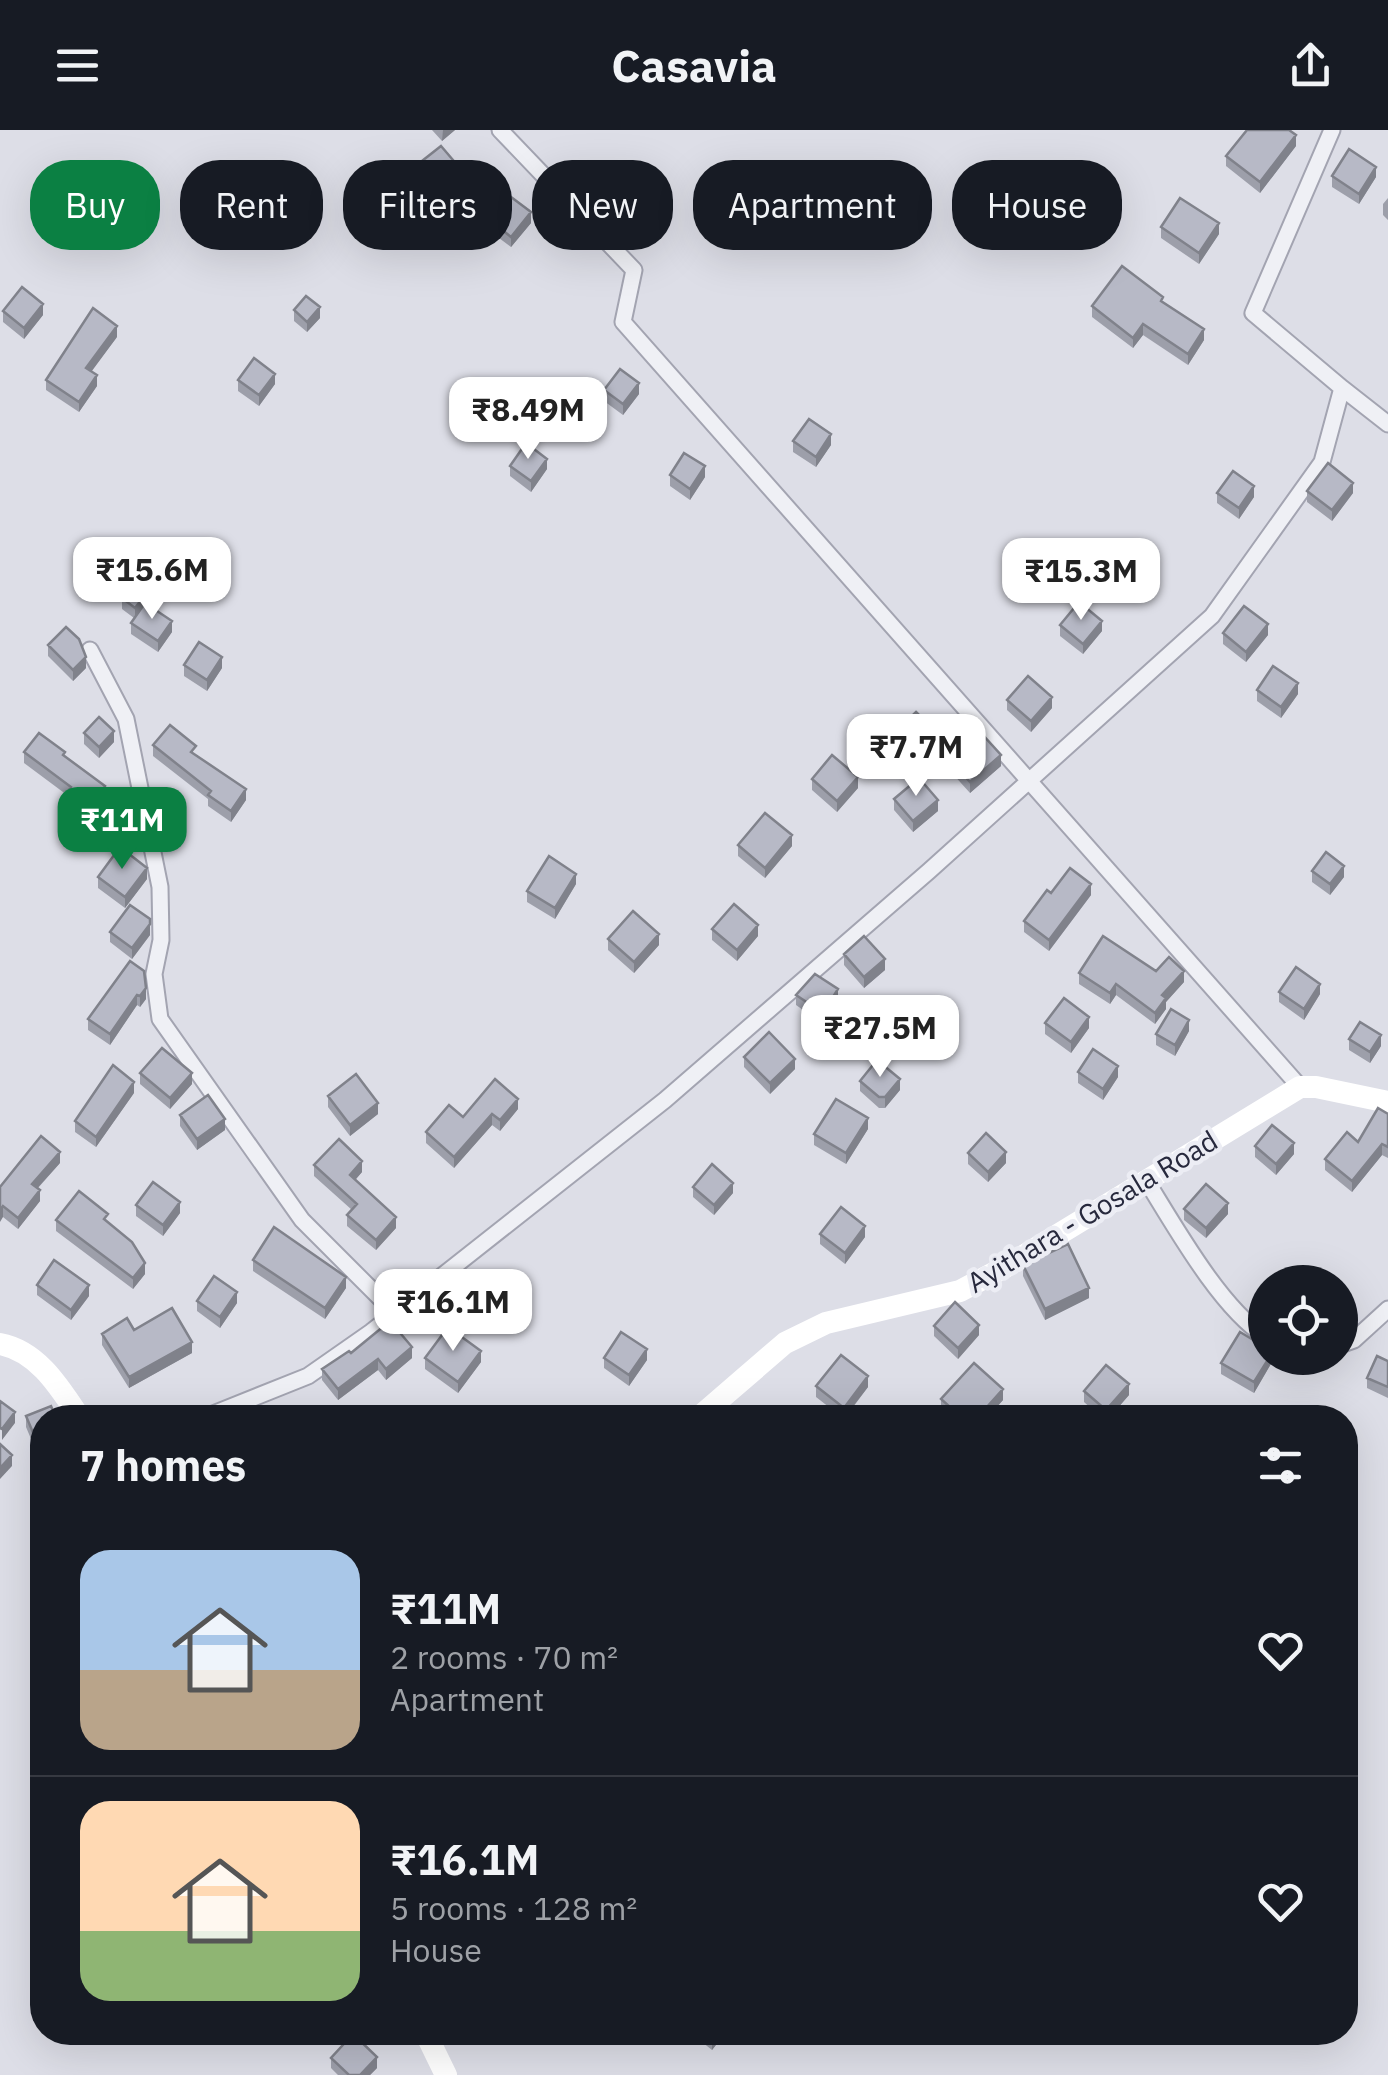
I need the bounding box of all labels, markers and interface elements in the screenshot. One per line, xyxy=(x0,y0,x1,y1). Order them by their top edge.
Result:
text: Casavia xyxy=(611,36,777,94)
icon: menu xyxy=(50,38,105,93)
icon: share xyxy=(1283,38,1338,93)
chip: Buy xyxy=(30,160,160,250)
chip: Rent xyxy=(180,160,323,250)
chip: Filters xyxy=(343,160,512,250)
chip: New xyxy=(532,160,673,250)
chip: Apartment xyxy=(693,160,932,250)
chip: House xyxy=(952,160,1122,250)
pin: ₹8.49M xyxy=(447,377,609,462)
text: ₹8.49M xyxy=(471,388,585,430)
pin: ₹15.6M xyxy=(71,537,233,622)
pin: ₹15.3M xyxy=(1000,538,1162,623)
text: ₹15.6M xyxy=(95,548,209,590)
text: ₹15.3M xyxy=(1024,549,1138,591)
pin: ₹7.7M xyxy=(846,714,986,799)
text: ₹7.7M xyxy=(869,725,963,767)
pin: ₹11M xyxy=(63,787,181,872)
text: ₹11M xyxy=(80,798,164,840)
pin: ₹27.5M xyxy=(799,995,961,1080)
text: ₹27.5M xyxy=(823,1006,937,1048)
street label: Ayithara - Gosala Road xyxy=(960,1122,1224,1300)
map controls xyxy=(1248,1265,1358,1375)
button: locate xyxy=(1248,1265,1358,1375)
pin: ₹16.1M xyxy=(372,1269,534,1354)
text: ₹16.1M xyxy=(396,1280,510,1322)
text: 7 homes xyxy=(80,1438,246,1493)
icon: filters xyxy=(1253,1438,1308,1493)
text: ₹11M xyxy=(390,1581,501,1636)
icon: home xyxy=(160,1590,280,1710)
icon: heart xyxy=(1253,1623,1308,1678)
text: 2 rooms · 70 m² xyxy=(390,1636,618,1678)
text: Apartment xyxy=(390,1678,544,1720)
text: ₹16.1M xyxy=(390,1832,539,1887)
icon: home xyxy=(160,1841,280,1961)
icon: heart xyxy=(1253,1874,1308,1929)
text: 5 rooms · 128 m² xyxy=(390,1887,637,1929)
text: House xyxy=(390,1929,482,1971)

